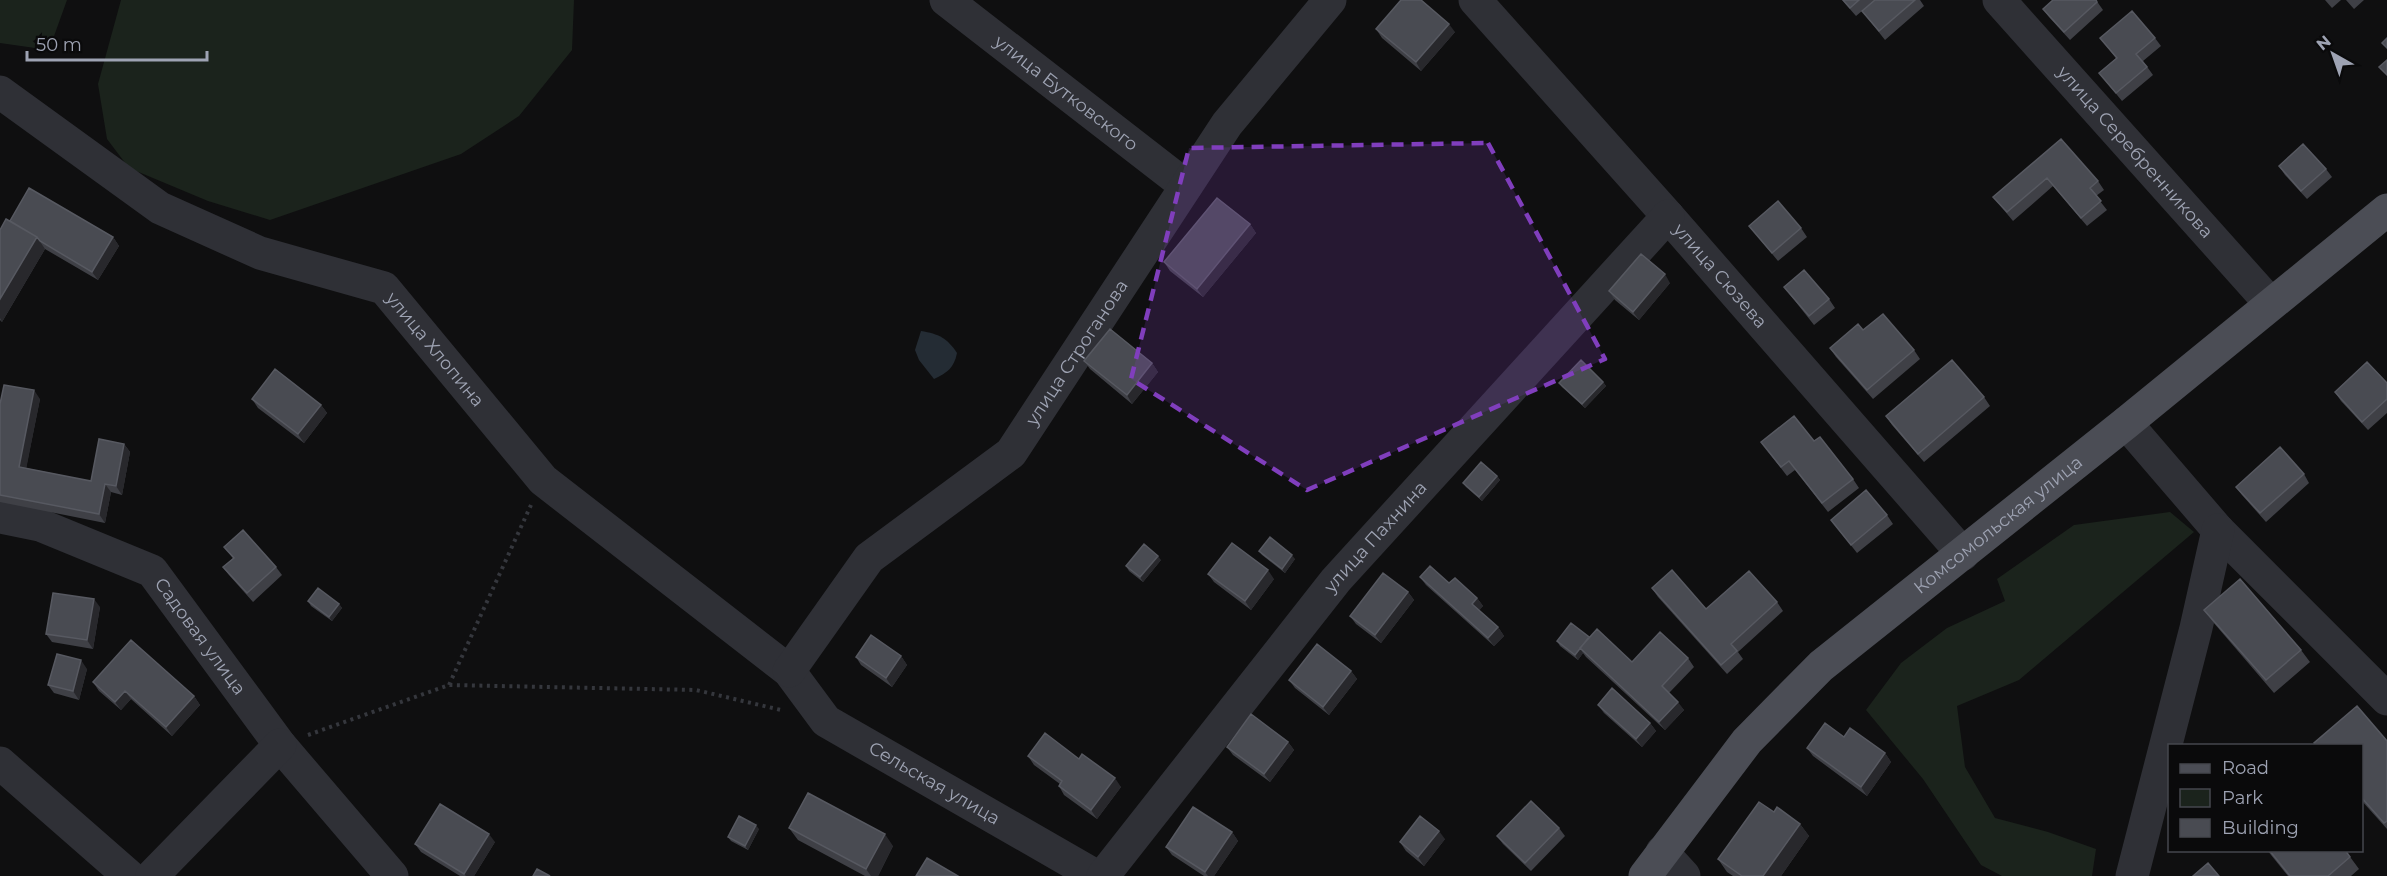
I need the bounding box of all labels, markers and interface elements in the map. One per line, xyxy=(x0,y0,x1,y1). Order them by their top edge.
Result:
scale bar xyxy=(27,24,207,62)
north arrow xyxy=(2303,24,2363,84)
street label: улица Бутковского xyxy=(989,30,1143,156)
text: N xyxy=(2313,31,2335,54)
text: 50 m xyxy=(36,34,82,56)
street label: улица Серебренникова xyxy=(2052,61,2218,243)
street label: улица Сюзева xyxy=(1668,218,1772,333)
street label: улица Строганова xyxy=(1020,276,1133,431)
street label: улица Хлопина xyxy=(380,287,489,411)
street label: Комсомольская улица xyxy=(1909,451,2087,599)
street label: улица Пахнина xyxy=(1319,477,1432,598)
street label: Садовая улица xyxy=(150,574,250,699)
street label: Сельская улица xyxy=(865,737,1004,830)
legend xyxy=(2168,744,2363,852)
text: Road xyxy=(2222,757,2269,779)
text: Park xyxy=(2222,787,2263,809)
text: Building xyxy=(2222,817,2299,839)

